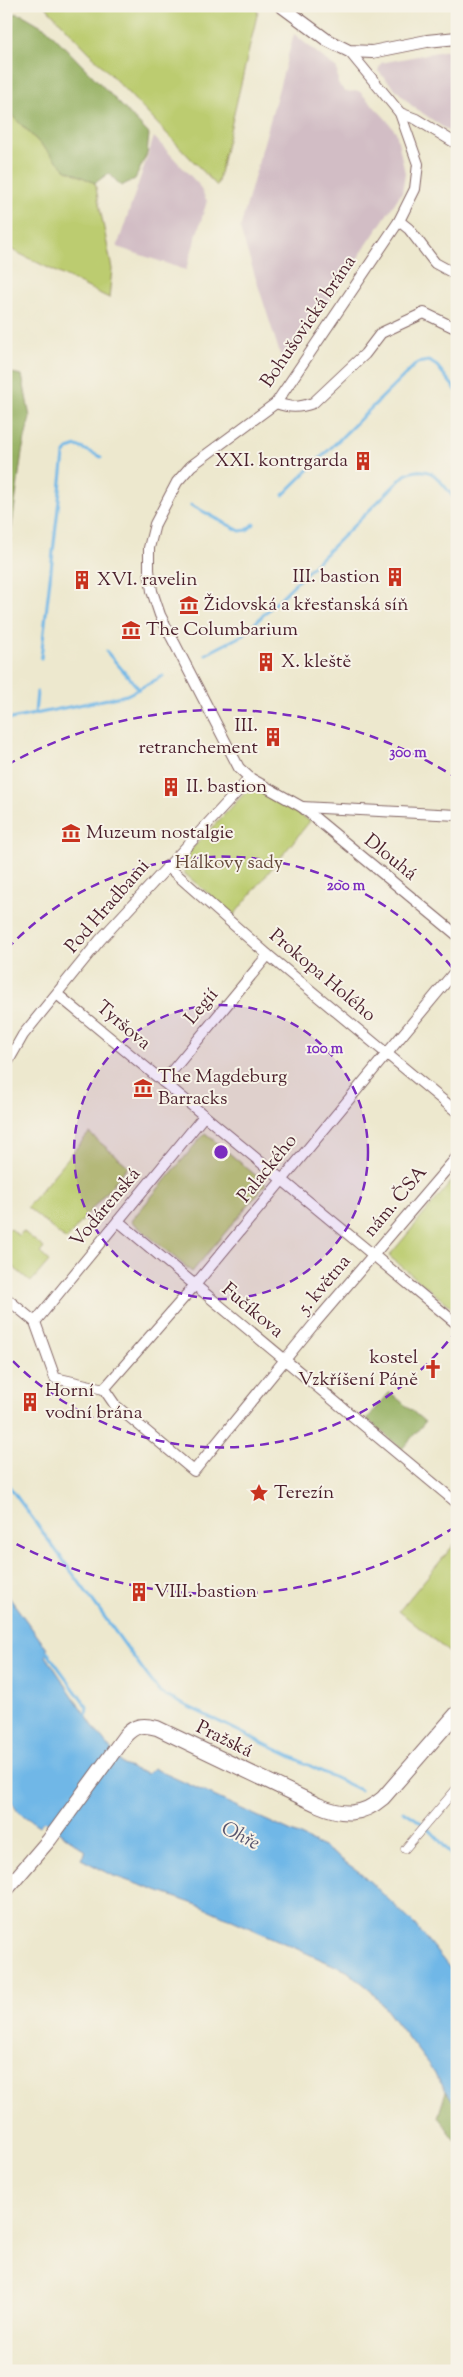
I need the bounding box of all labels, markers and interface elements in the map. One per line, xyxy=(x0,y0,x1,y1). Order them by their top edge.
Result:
street label: Bohušovická brána xyxy=(255,250,364,394)
place label: XXI. kontrgarda xyxy=(215,448,348,475)
building icon: XXI. kontrgarda xyxy=(352,450,374,472)
place label: III. bastion xyxy=(292,564,380,591)
building icon: III. bastion xyxy=(384,566,406,588)
place label: XVI. ravelin xyxy=(97,567,197,594)
building icon: XVI. ravelin xyxy=(71,569,93,591)
place label: Židovská a křesťanská síň xyxy=(204,592,408,619)
museum icon: Židovská a křesťanská síň xyxy=(178,594,200,616)
place label: The Columbarium xyxy=(146,617,298,644)
museum icon: The Columbarium xyxy=(120,619,142,641)
place label: X. kleště xyxy=(281,649,351,676)
building icon: X. kleště xyxy=(255,651,277,673)
place label: III. retranchement xyxy=(138,713,259,762)
building icon: III. retranchement xyxy=(262,726,284,748)
text: 300 m xyxy=(389,743,427,764)
place label: II. bastion xyxy=(186,774,267,801)
building icon: II. bastion xyxy=(160,776,182,798)
place label: Muzeum nostalgie xyxy=(86,820,234,847)
museum icon: Muzeum nostalgie xyxy=(60,822,82,844)
street label: Dlouhá xyxy=(358,828,423,888)
park label: Hálkovy sady xyxy=(175,850,284,877)
street label: Pod Hradbami xyxy=(59,854,157,960)
text: 200 m xyxy=(327,876,366,897)
street label: Prokopa Holého xyxy=(263,923,381,1029)
street label: Legií xyxy=(179,983,225,1031)
street label: Tyršova xyxy=(90,995,156,1057)
text: 100 m xyxy=(307,1039,344,1060)
place label: The Magdeburg Barracks xyxy=(158,1064,287,1113)
museum icon: The Magdeburg Barracks xyxy=(132,1077,154,1099)
street label: Palackého xyxy=(232,1129,304,1209)
centre of rings xyxy=(212,1143,230,1161)
street label: nám. ČSA xyxy=(358,1160,434,1244)
street label: Vodárenská xyxy=(65,1162,148,1254)
street label: 5. května xyxy=(292,1249,358,1321)
street label: Fučíkova xyxy=(215,1277,289,1345)
place label: kostel Vzkříšení Páně xyxy=(298,1345,418,1394)
church icon: kostel Vzkříšení Páně xyxy=(422,1358,444,1380)
place label: Horní vodní brána xyxy=(45,1378,143,1427)
building icon: Horní vodní brána xyxy=(19,1391,41,1413)
place label: Terezín xyxy=(274,1480,334,1507)
place icon: Terezín xyxy=(248,1482,270,1504)
place label: VIII. bastion xyxy=(154,1579,257,1606)
building icon: VIII. bastion xyxy=(128,1581,150,1603)
street label: Pražská xyxy=(191,1715,257,1765)
water label: Ohře xyxy=(216,1815,264,1859)

